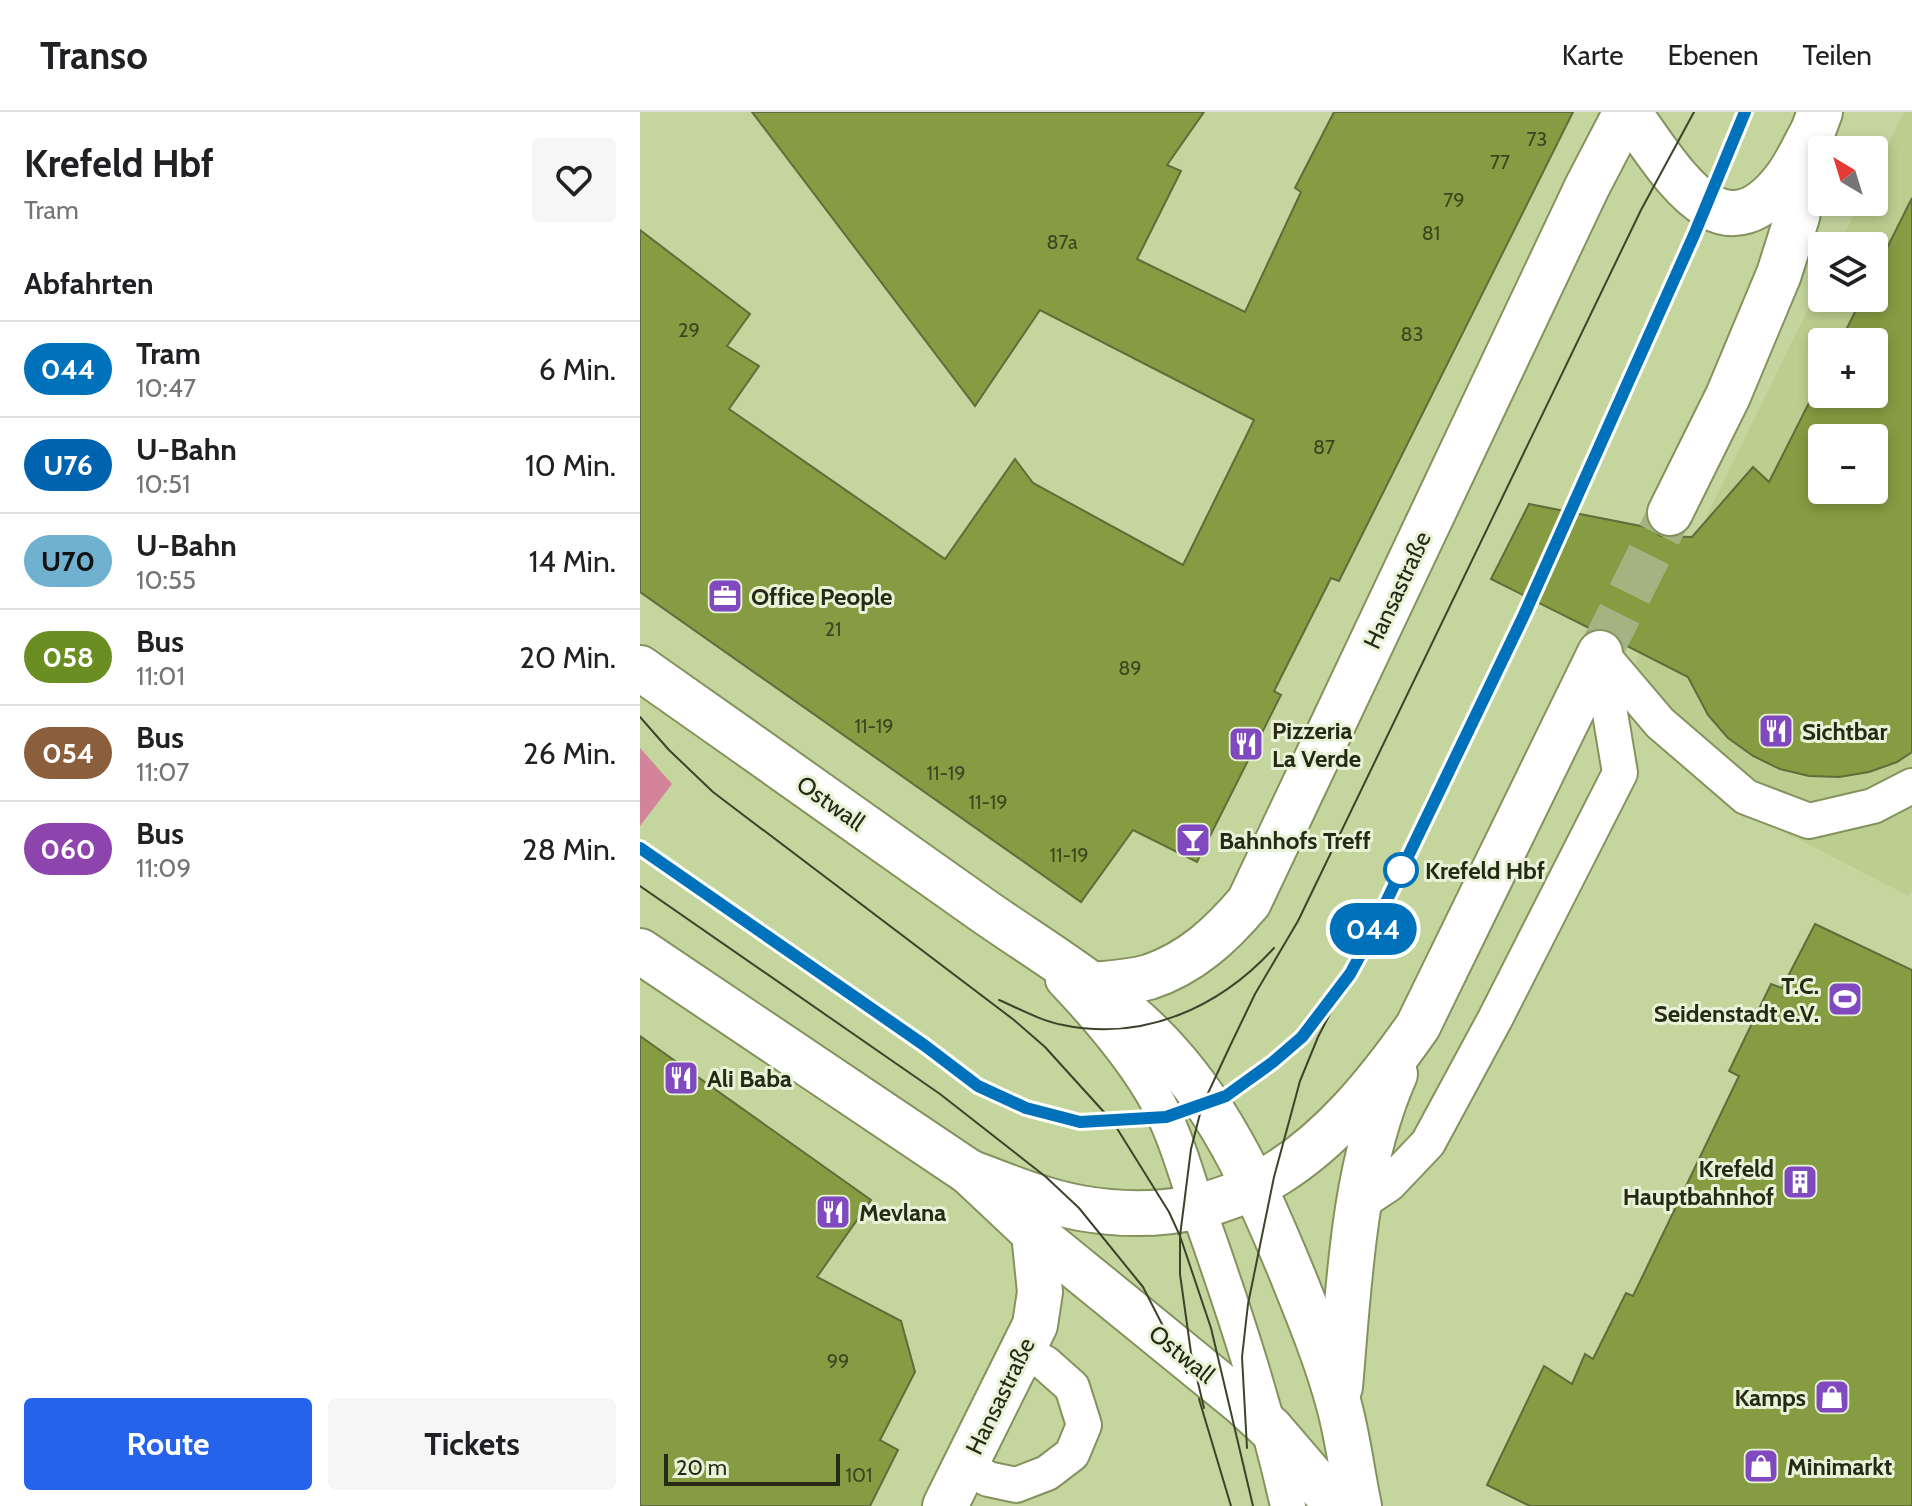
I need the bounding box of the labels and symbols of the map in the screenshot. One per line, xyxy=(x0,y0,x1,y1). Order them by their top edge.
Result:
house number: 73 xyxy=(1527,127,1547,151)
north arrow xyxy=(1808,136,1888,216)
house number: 77 xyxy=(1490,150,1510,174)
house number: 79 xyxy=(1443,188,1465,212)
house number: 81 xyxy=(1422,221,1440,245)
house number: 87a xyxy=(1046,230,1078,254)
house number: 29 xyxy=(678,318,700,342)
house number: 83 xyxy=(1401,322,1423,346)
house number: 87 xyxy=(1313,435,1335,459)
street label: Hansastraße xyxy=(1357,527,1437,653)
office icon: Office People xyxy=(706,577,744,615)
place label: Office People xyxy=(751,582,892,611)
house number: 21 xyxy=(825,617,842,641)
house number: 89 xyxy=(1118,656,1142,680)
restaurant icon: Sichtbar xyxy=(1757,712,1795,750)
house number: 11-19 xyxy=(854,714,894,738)
place label: Pizzeria La Verde xyxy=(1272,716,1361,773)
place label: Sichtbar xyxy=(1802,717,1887,746)
restaurant icon: Pizzeria La Verde xyxy=(1227,725,1265,763)
house number: 11-19 xyxy=(926,761,966,785)
street label: Ostwall xyxy=(791,769,871,837)
house number: 11-19 xyxy=(968,790,1008,814)
bar icon: Bahnhofs Treff xyxy=(1174,821,1212,859)
place label: Bahnhofs Treff xyxy=(1219,826,1371,855)
house number: 11-19 xyxy=(1049,843,1089,867)
marker: Krefeld Hbf xyxy=(1384,853,1418,887)
place label: Krefeld Hbf xyxy=(1425,856,1545,885)
line badge: 044 xyxy=(1327,903,1419,955)
place label: T.C. Seidenstadt e.V. xyxy=(1654,971,1819,1028)
sports icon: T.C. Seidenstadt e.V. xyxy=(1826,980,1864,1018)
restaurant icon: Ali Baba xyxy=(662,1059,700,1097)
place label: Ali Baba xyxy=(707,1064,792,1093)
place label: Krefeld Hauptbahnhof xyxy=(1623,1154,1774,1211)
building icon: Krefeld Hauptbahnhof xyxy=(1781,1163,1819,1201)
restaurant icon: Mevlana xyxy=(814,1193,852,1231)
place label: Mevlana xyxy=(859,1198,946,1227)
street label: Ostwall xyxy=(1143,1319,1221,1390)
street label: Hansastraße xyxy=(959,1333,1041,1459)
house number: 99 xyxy=(827,1349,849,1373)
shop icon: Kamps xyxy=(1813,1378,1851,1416)
place label: Kamps xyxy=(1734,1383,1806,1412)
shop icon: Minimarkt xyxy=(1742,1447,1780,1485)
scale bar xyxy=(664,1450,840,1486)
place label: Minimarkt xyxy=(1787,1452,1892,1481)
house number: 101 xyxy=(846,1463,873,1487)

